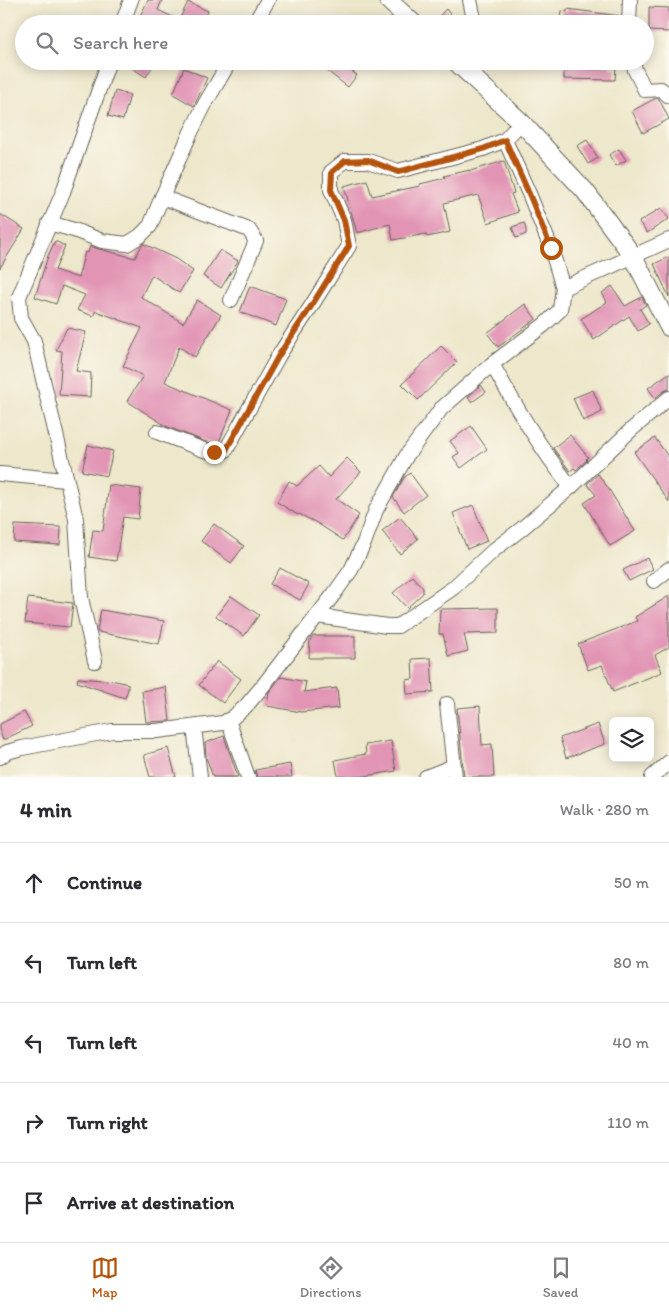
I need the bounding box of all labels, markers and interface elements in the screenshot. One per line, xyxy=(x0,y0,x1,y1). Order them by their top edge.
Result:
search box xyxy=(15,15,654,70)
icon: search xyxy=(33,29,61,57)
text: Search here xyxy=(73,31,168,54)
route start xyxy=(540,237,563,260)
route end xyxy=(203,441,226,464)
map controls xyxy=(609,717,654,762)
button: layers xyxy=(609,717,654,762)
text: 4 min xyxy=(20,797,72,822)
text: Walk · 280 m xyxy=(560,800,649,819)
icon: ahead xyxy=(20,869,48,897)
text: Continue xyxy=(67,871,142,894)
text: 50 m xyxy=(614,873,649,892)
icon: left xyxy=(20,949,48,977)
text: Turn left xyxy=(67,951,137,974)
text: 80 m xyxy=(613,953,649,972)
icon: left xyxy=(20,1029,48,1057)
text: Turn left xyxy=(67,1031,137,1054)
text: 40 m xyxy=(612,1033,649,1052)
icon: right xyxy=(20,1109,48,1137)
text: Turn right xyxy=(67,1111,148,1134)
text: 110 m xyxy=(607,1113,649,1132)
icon: arrive xyxy=(20,1189,48,1217)
text: Arrive at destination xyxy=(67,1191,234,1214)
tab: Map xyxy=(91,1254,119,1301)
tab: Directions xyxy=(300,1254,361,1301)
tab: Saved xyxy=(543,1254,578,1301)

